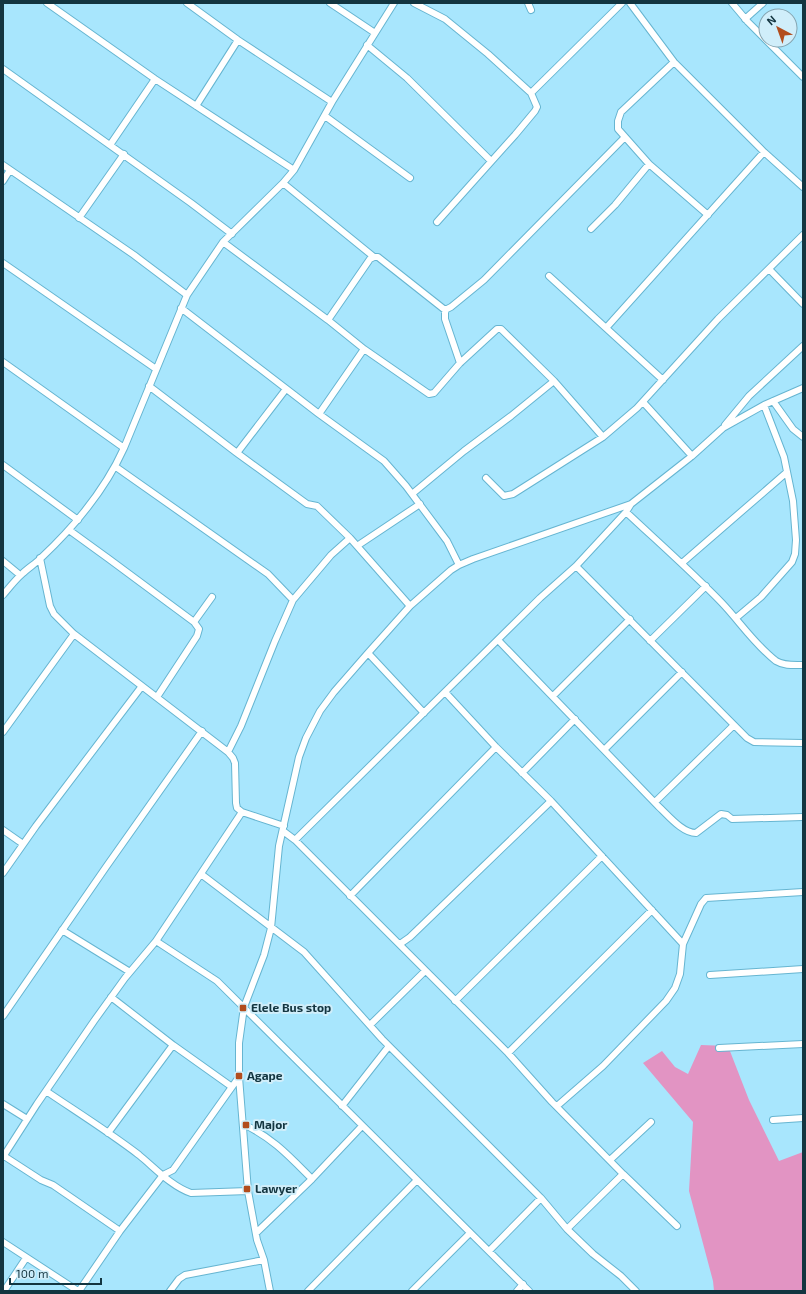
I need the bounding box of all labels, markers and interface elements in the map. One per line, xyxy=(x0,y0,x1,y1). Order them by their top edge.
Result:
north arrow xyxy=(758,8,798,48)
text: N xyxy=(764,13,778,28)
place label: Elele Bus stop xyxy=(251,1000,331,1014)
marker: Elele Bus stop xyxy=(238,1003,248,1013)
place label: Agape xyxy=(247,1068,283,1082)
marker: Agape xyxy=(234,1071,244,1081)
place label: Major xyxy=(254,1117,287,1132)
marker: Major xyxy=(241,1120,251,1130)
place label: Lawyer xyxy=(255,1181,297,1196)
marker: Lawyer xyxy=(242,1184,252,1194)
scale bar xyxy=(10,1260,101,1286)
text: 100 m xyxy=(16,1266,48,1280)

